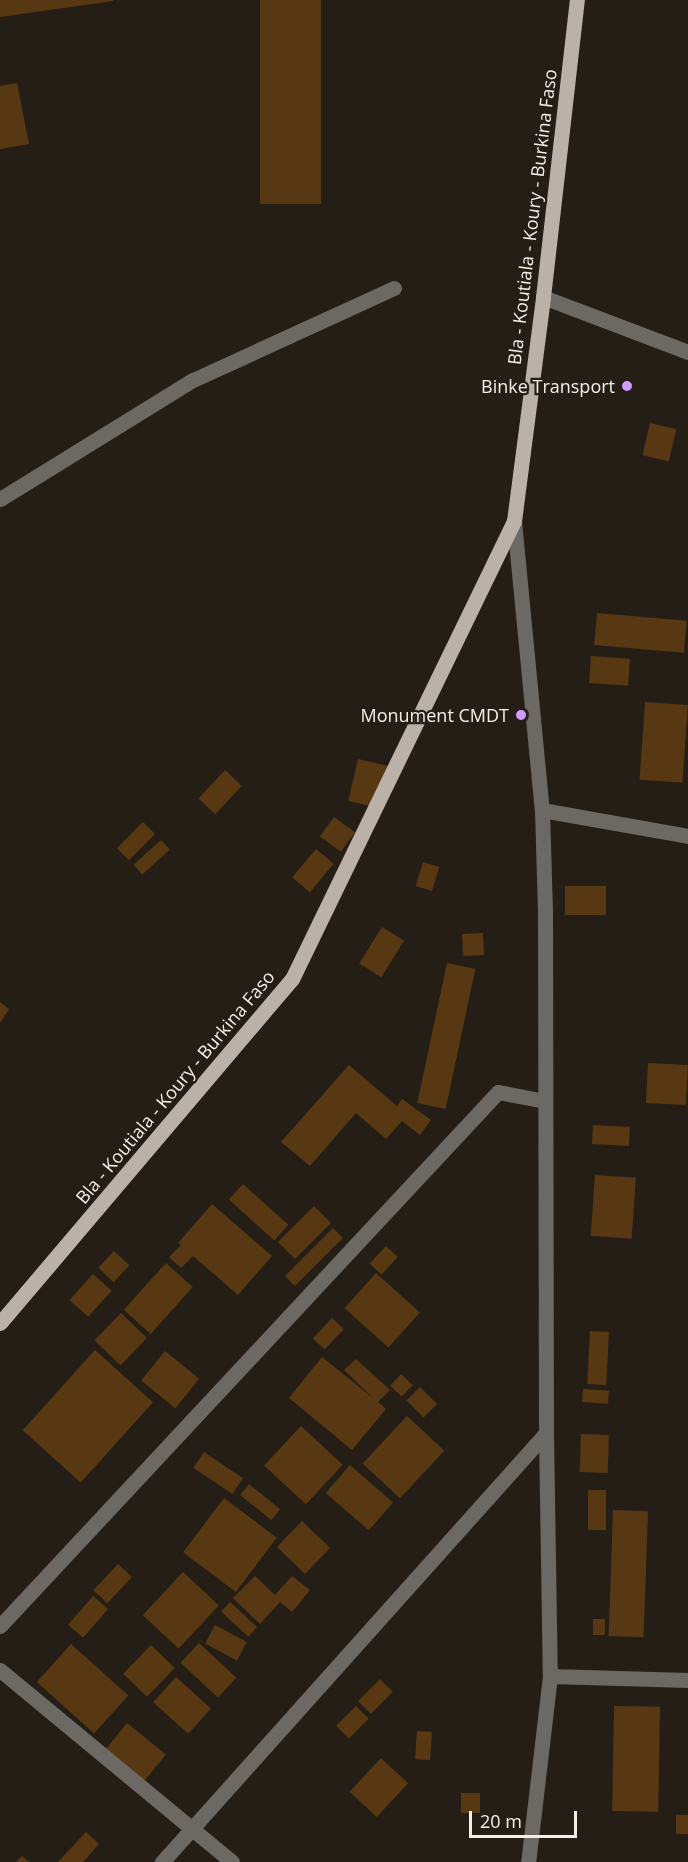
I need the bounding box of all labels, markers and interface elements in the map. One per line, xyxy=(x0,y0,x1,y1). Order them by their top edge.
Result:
street label: Bla - Koutiala - Koury - Burkina Faso xyxy=(503,68,561,366)
place label: Binke Transport xyxy=(481,375,615,397)
marker: Binke Transport xyxy=(620,379,634,393)
place label: Monument CMDT xyxy=(360,704,509,726)
marker: Monument CMDT xyxy=(514,708,528,722)
street label: Bla - Koutiala - Koury - Burkina Faso xyxy=(71,966,279,1208)
scale bar xyxy=(472,1799,580,1837)
text: 20 m xyxy=(480,1809,522,1833)

